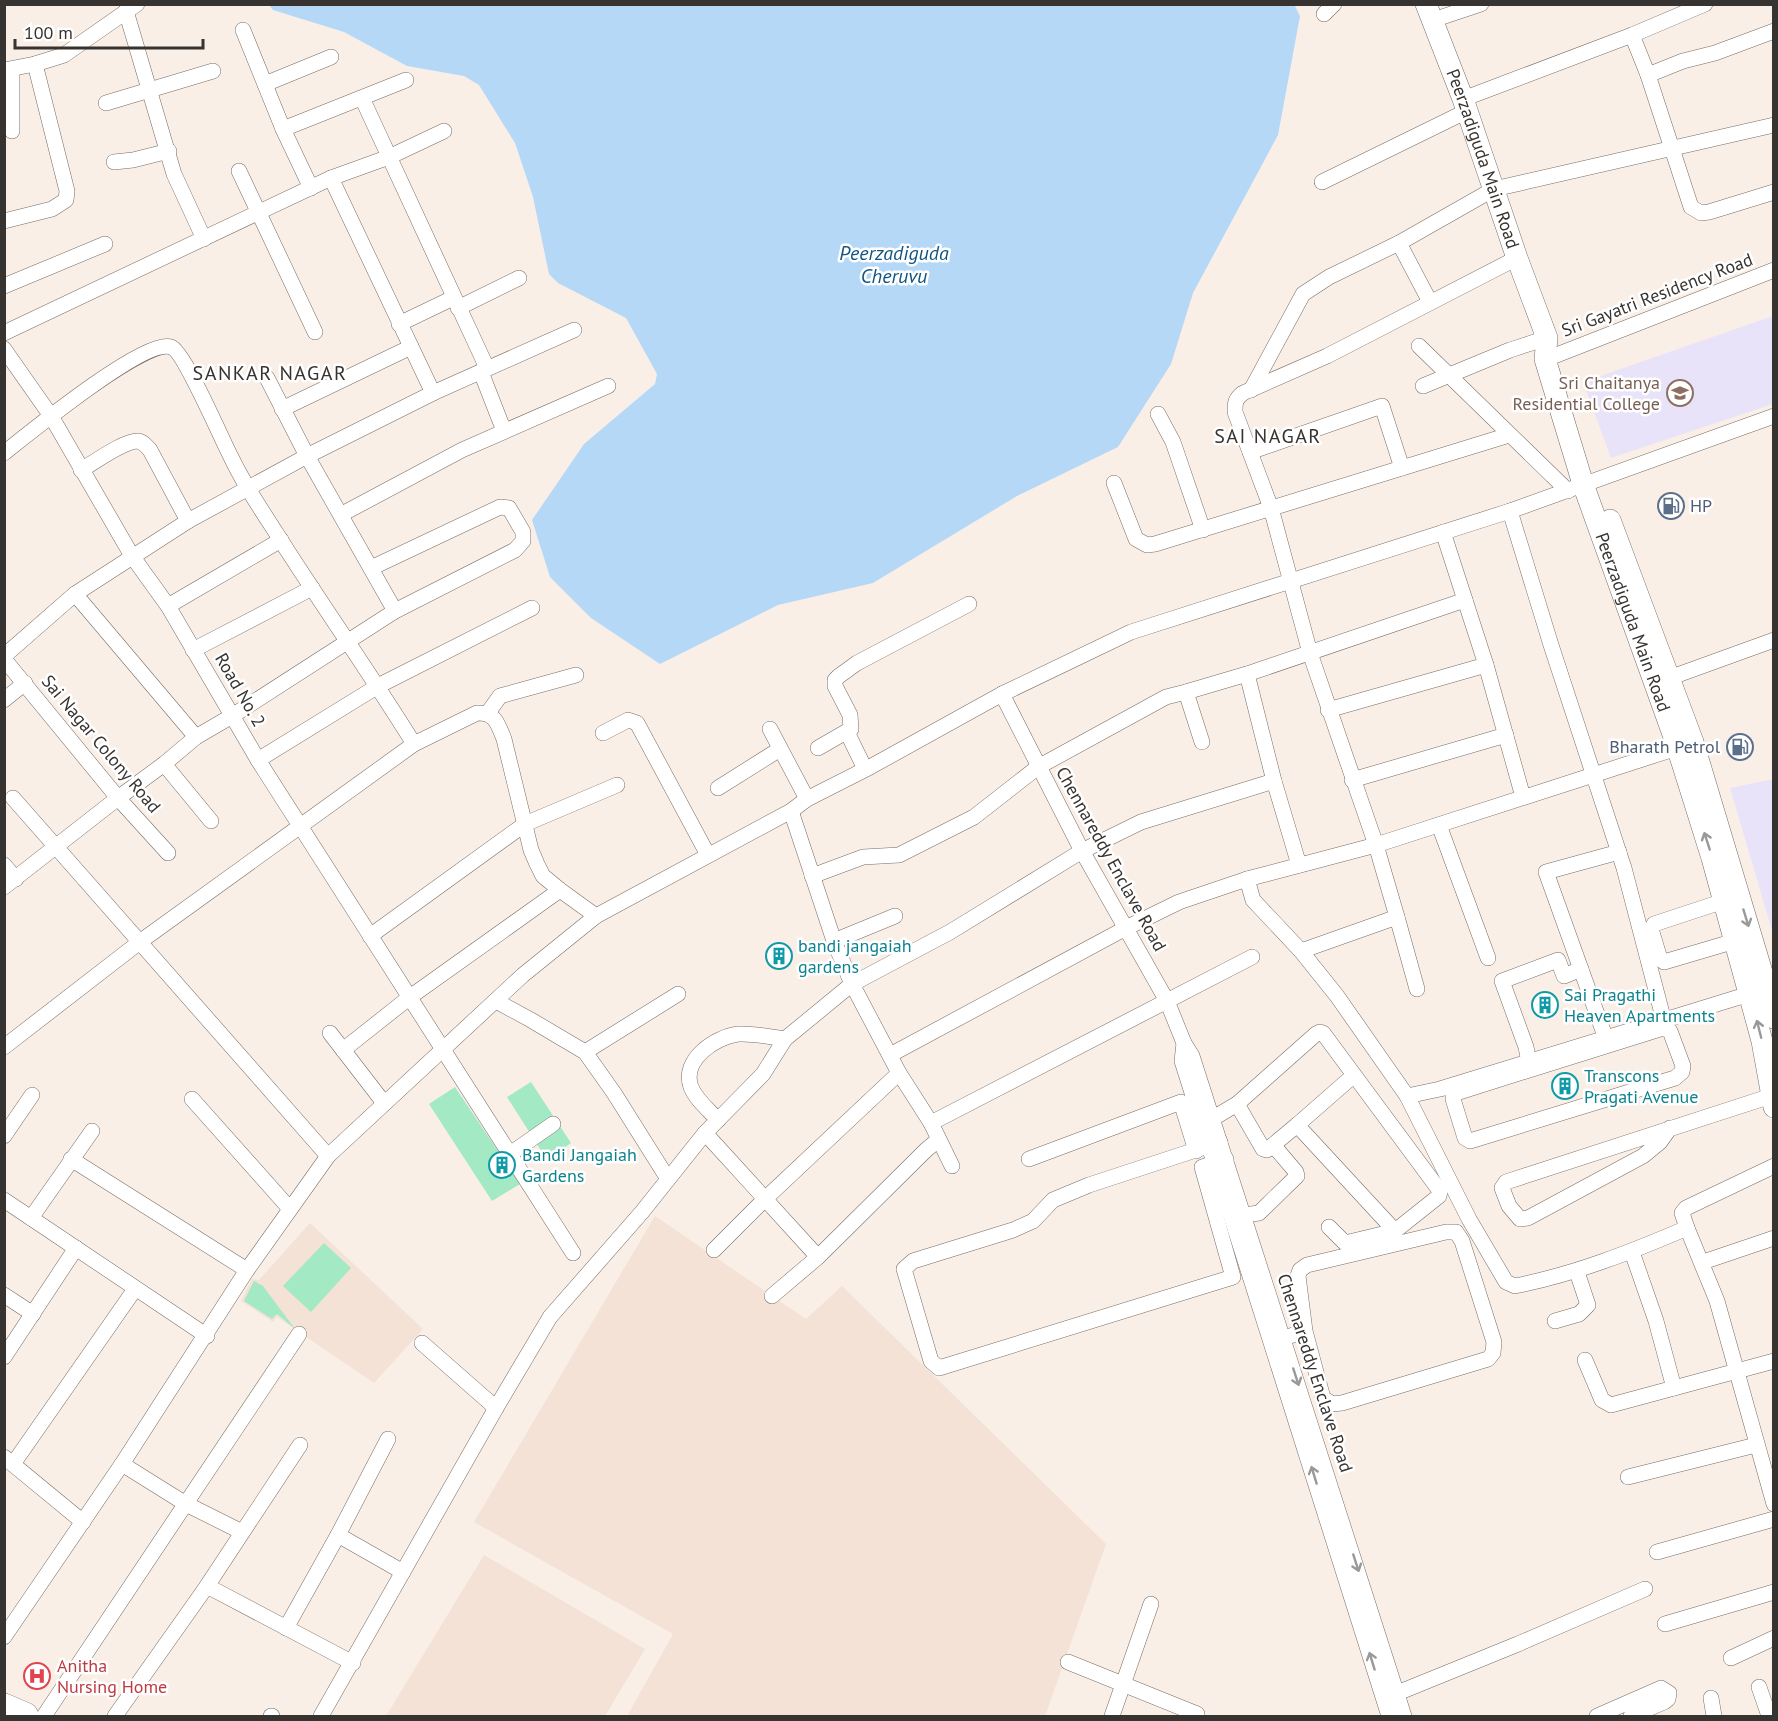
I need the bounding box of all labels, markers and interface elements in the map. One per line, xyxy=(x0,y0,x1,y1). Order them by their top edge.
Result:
scale bar xyxy=(15,12,202,50)
text: 100 m xyxy=(24,21,73,44)
street label: Peerzadiguda Main Road xyxy=(1441,65,1525,252)
water label: Peerzadiguda Cheruvu xyxy=(839,240,949,289)
street label: Sri Gayatri Residency Road xyxy=(1558,247,1756,342)
district label: SANKAR NAGAR xyxy=(193,360,347,386)
place label: Sri Chaitanya Residential College xyxy=(1512,371,1660,415)
school or university icon: Sri Chaitanya Residential College xyxy=(1665,378,1695,408)
district label: SAI NAGAR xyxy=(1214,423,1322,449)
fuel station icon: HP xyxy=(1656,491,1686,521)
place label: HP xyxy=(1690,494,1712,517)
street label: Peerzadiguda Main Road xyxy=(1590,529,1676,715)
street label: Road No. 2 xyxy=(210,649,271,731)
street label: Sai Nagar Colony Road xyxy=(37,670,166,817)
fuel station icon: Bharath Petrol xyxy=(1725,732,1755,762)
place label: Bharath Petrol xyxy=(1609,735,1721,758)
street label: Chennareddy Enclave Road xyxy=(1051,762,1172,955)
one-way arrow xyxy=(1701,832,1712,851)
one-way arrow xyxy=(1741,908,1752,927)
place label: bandi jangaiah gardens xyxy=(798,934,912,978)
building icon: bandi jangaiah gardens xyxy=(764,941,794,971)
place label: Sai Pragathi Heaven Apartments xyxy=(1564,983,1715,1027)
building icon: Sai Pragathi Heaven Apartments xyxy=(1530,990,1560,1020)
one-way arrow xyxy=(1752,1020,1764,1039)
place label: Transcons Pragati Avenue xyxy=(1584,1064,1698,1108)
building icon: Transcons Pragati Avenue xyxy=(1550,1071,1580,1101)
place label: Bandi Jangaiah Gardens xyxy=(522,1143,637,1187)
building icon: Bandi Jangaiah Gardens xyxy=(487,1150,517,1180)
street label: Chennareddy Enclave Road xyxy=(1272,1271,1358,1475)
one-way arrow xyxy=(1291,1367,1302,1386)
one-way arrow xyxy=(1308,1466,1319,1485)
one-way arrow xyxy=(1351,1553,1362,1572)
one-way arrow xyxy=(1366,1652,1377,1671)
place label: Anitha Nursing Home xyxy=(57,1654,167,1698)
hospital icon: Anitha Nursing Home xyxy=(22,1661,52,1691)

